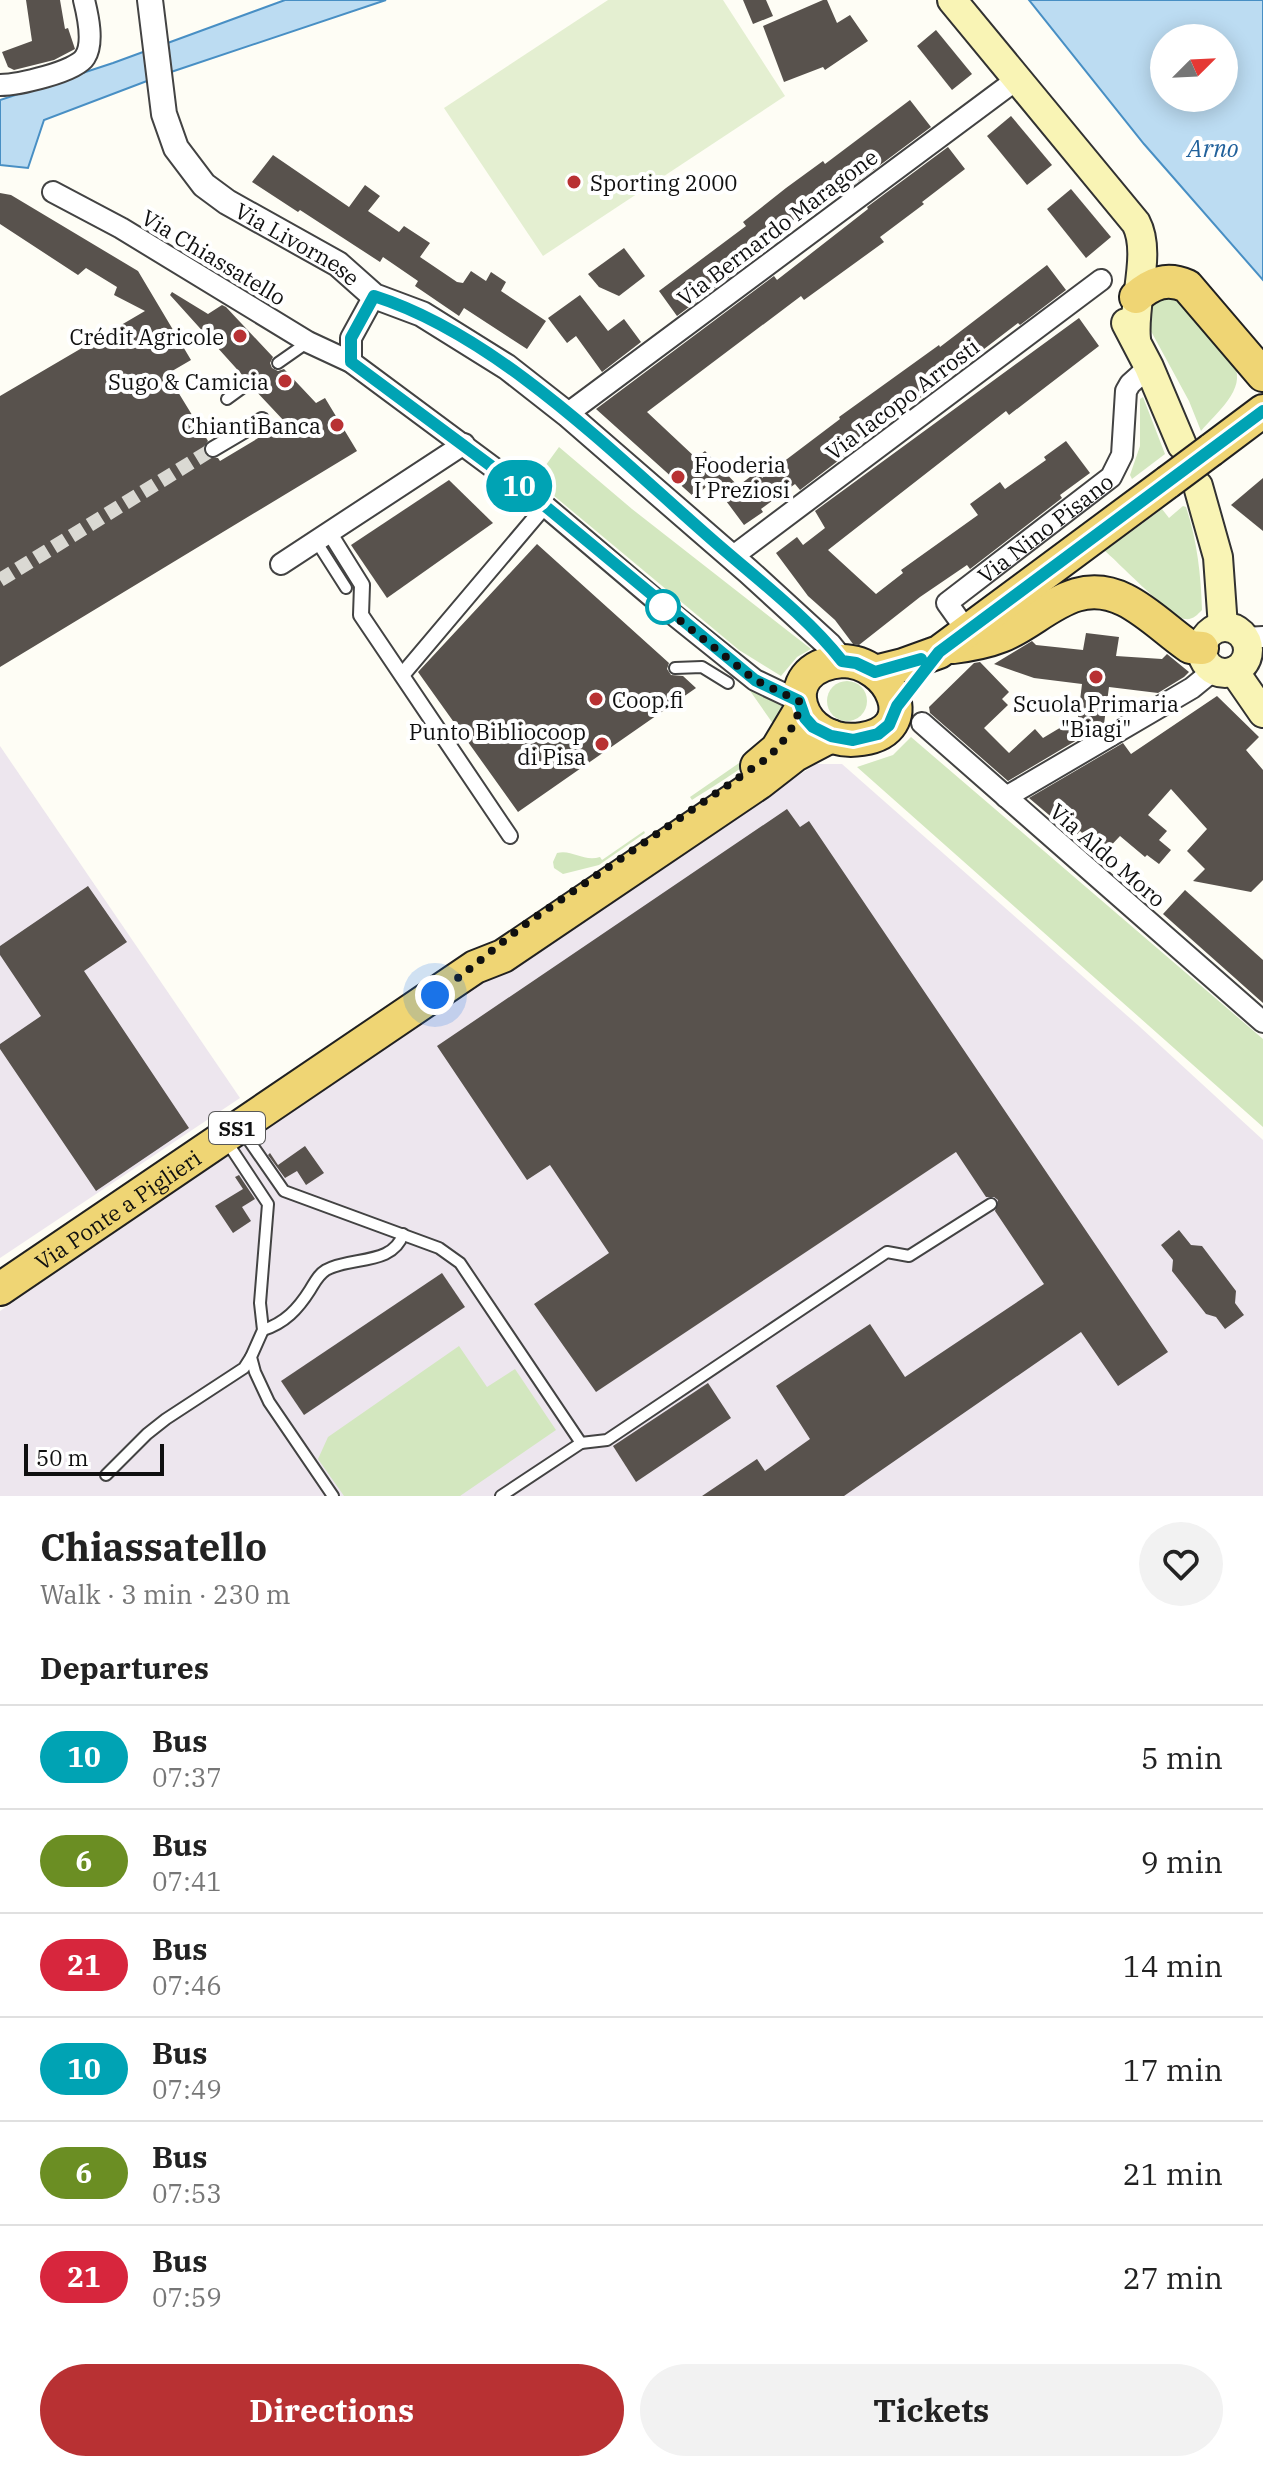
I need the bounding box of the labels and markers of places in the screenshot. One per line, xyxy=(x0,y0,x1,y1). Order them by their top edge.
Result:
place label: Sporting 2000 xyxy=(590,168,738,197)
marker: Sporting 2000 xyxy=(565,173,583,191)
place label: Crédit Agricole xyxy=(69,322,224,351)
marker: Crédit Agricole xyxy=(231,327,249,345)
place label: Sugo & Camicia xyxy=(108,367,269,396)
marker: Sugo & Camicia xyxy=(276,372,294,390)
place label: ChiantiBanca xyxy=(181,411,321,440)
marker: ChiantiBanca xyxy=(328,416,346,434)
place label: Fooderia I Preziosi xyxy=(694,450,790,504)
marker: Fooderia I Preziosi xyxy=(669,468,687,486)
unlabelled marker xyxy=(646,590,680,624)
marker: Scuola Primaria "Biagi" xyxy=(1087,668,1105,686)
place label: Coop.fi xyxy=(612,685,684,714)
place label: Scuola Primaria "Biagi" xyxy=(1013,689,1179,743)
marker: Coop.fi xyxy=(587,690,605,708)
place label: Punto Bibliocoop di Pisa xyxy=(409,717,586,771)
marker: Punto Bibliocoop di Pisa xyxy=(593,735,611,753)

